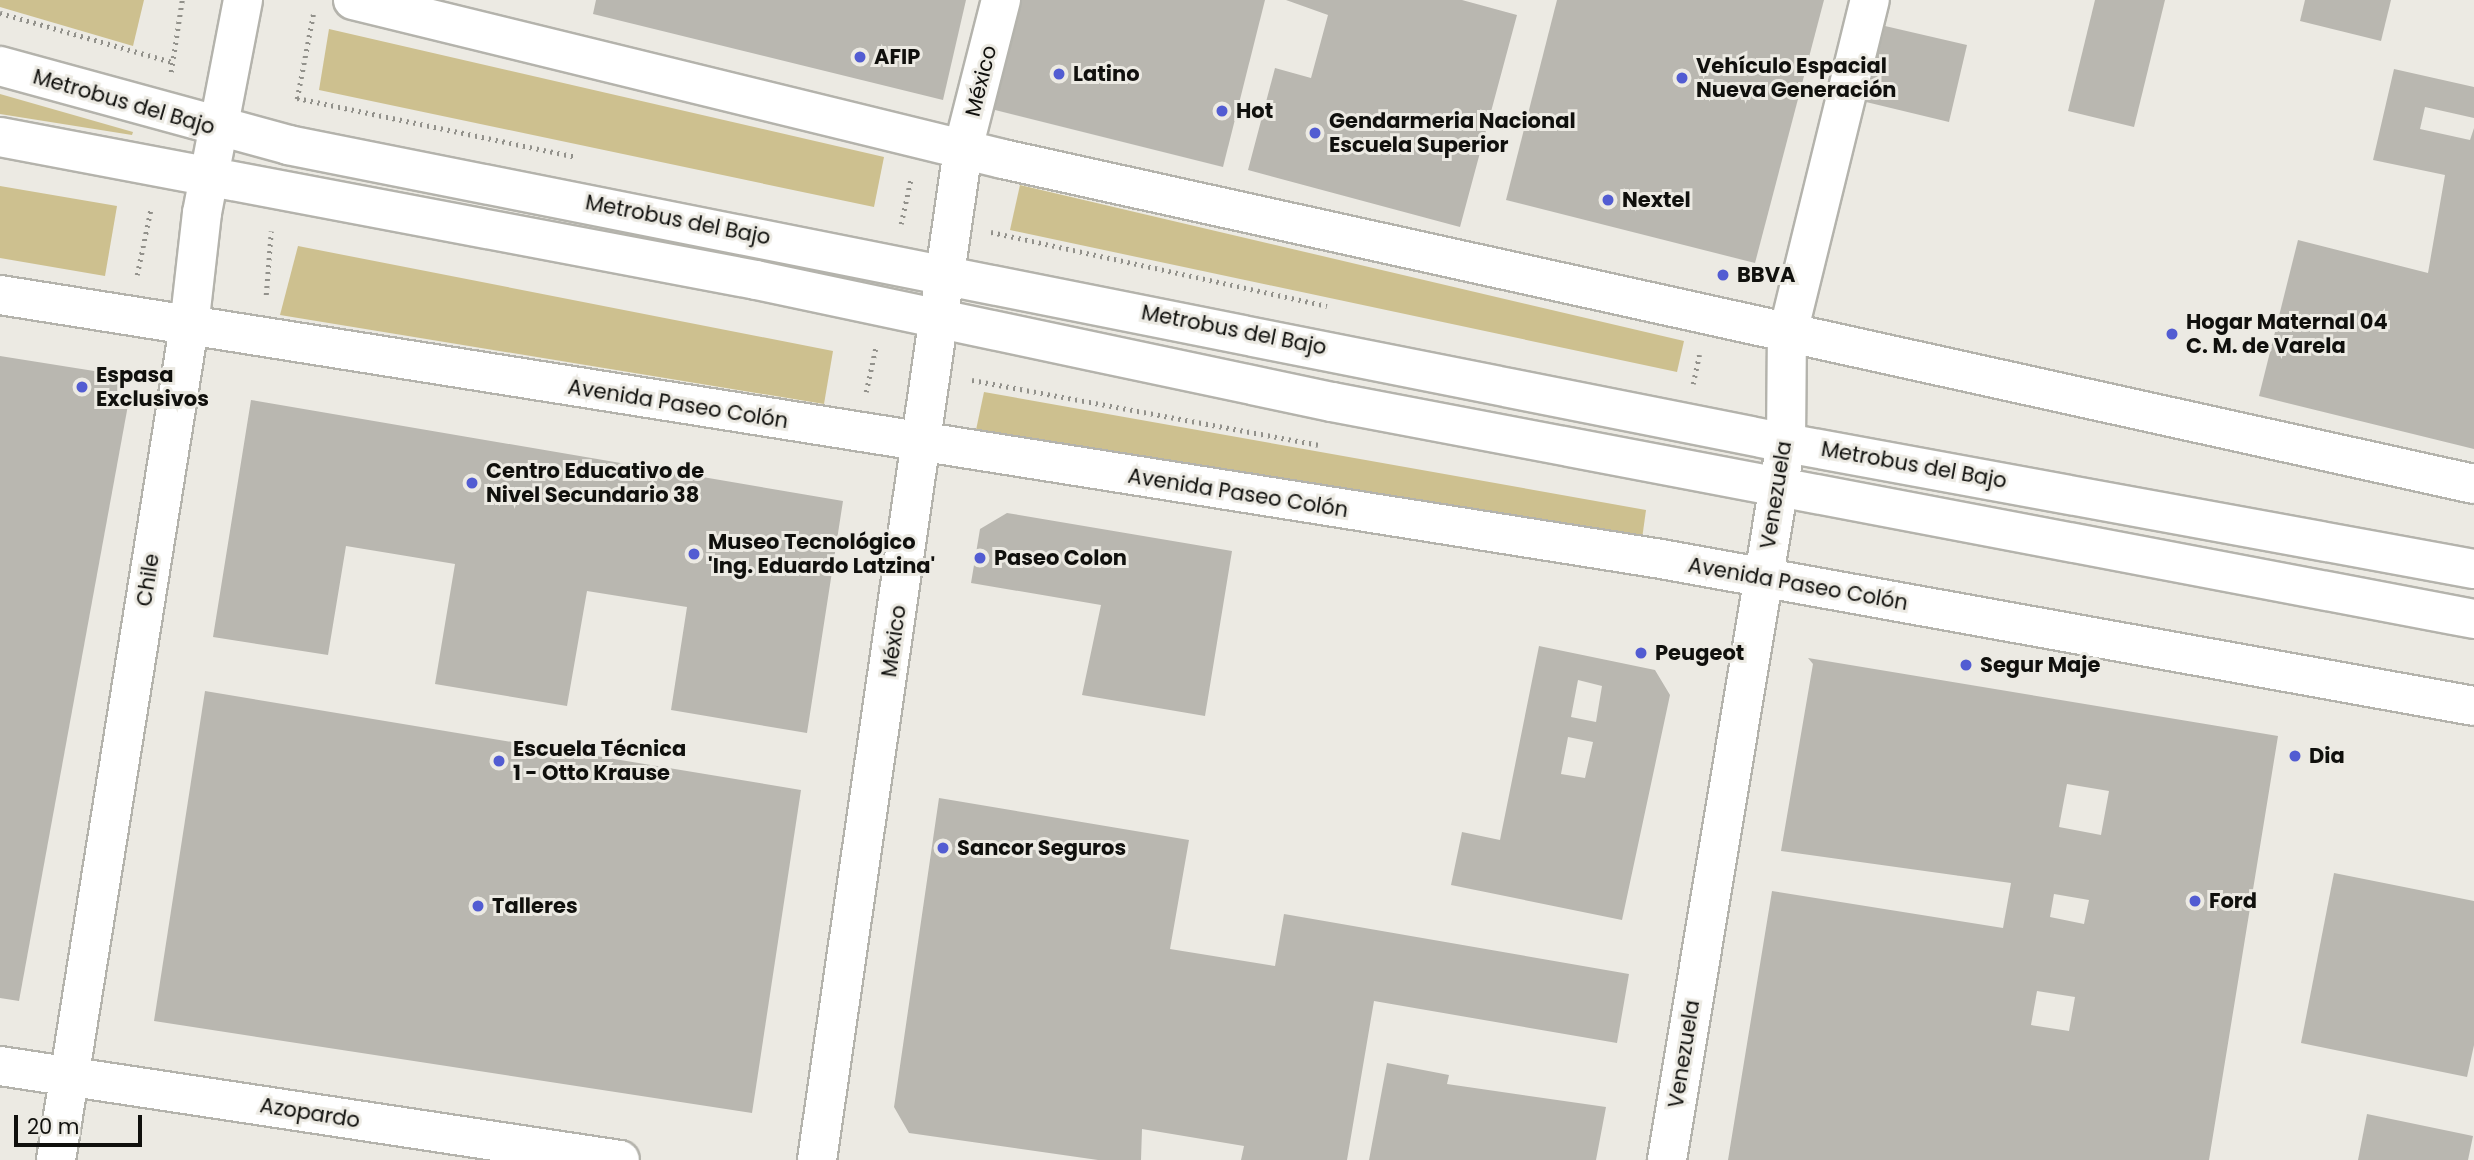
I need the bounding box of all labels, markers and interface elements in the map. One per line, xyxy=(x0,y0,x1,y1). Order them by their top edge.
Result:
street label: México xyxy=(960,43,1002,119)
place label: AFIP xyxy=(874,44,920,70)
marker: AFIP xyxy=(852,49,868,65)
place label: Vehículo Espacial Nueva Generación xyxy=(1696,53,1896,103)
place label: Latino xyxy=(1073,61,1140,87)
street label: Metrobus del Bajo xyxy=(30,64,218,140)
marker: Latino xyxy=(1051,66,1067,82)
marker: Vehículo Espacial Nueva Generación xyxy=(1674,70,1690,86)
place label: Hot xyxy=(1236,98,1273,124)
marker: Hot xyxy=(1214,103,1230,119)
place label: Gendarmeria Nacional Escuela Superior xyxy=(1329,108,1576,158)
marker: Gendarmeria Nacional Escuela Superior xyxy=(1307,125,1323,141)
place label: Nextel xyxy=(1622,187,1691,213)
street label: Metrobus del Bajo xyxy=(583,190,773,250)
marker: Nextel xyxy=(1600,192,1616,208)
place label: BBVA xyxy=(1737,262,1795,288)
marker: BBVA xyxy=(1715,267,1731,283)
street label: Metrobus del Bajo xyxy=(1139,300,1329,360)
place label: Hogar Maternal 04 C. M. de Varela xyxy=(2186,309,2388,359)
marker: Hogar Maternal 04 C. M. de Varela xyxy=(2164,326,2180,342)
place label: Espasa Exclusivos xyxy=(96,362,209,412)
street label: Avenida Paseo Colón xyxy=(566,374,790,434)
marker: Espasa Exclusivos xyxy=(74,379,90,395)
street label: Metrobus del Bajo xyxy=(1819,436,2009,494)
street label: Venezuela xyxy=(1755,439,1797,551)
place label: Centro Educativo de Nivel Secundario 38 xyxy=(486,458,704,508)
street label: Avenida Paseo Colón xyxy=(1126,463,1350,523)
marker: Centro Educativo de Nivel Secundario 38 xyxy=(464,475,480,491)
place label: Museo Tecnológico 'Ing. Eduardo Latzina' xyxy=(708,529,935,579)
place label: Paseo Colon xyxy=(994,545,1127,571)
marker: Museo Tecnológico 'Ing. Eduardo Latzina' xyxy=(686,546,702,562)
marker: Paseo Colon xyxy=(972,550,988,566)
street label: Chile xyxy=(131,552,165,608)
street label: Avenida Paseo Colón xyxy=(1686,552,1910,616)
street label: México xyxy=(876,603,912,679)
place label: Peugeot xyxy=(1655,640,1744,666)
marker: Peugeot xyxy=(1633,645,1649,661)
place label: Segur Maje xyxy=(1980,652,2100,678)
marker: Segur Maje xyxy=(1958,657,1974,673)
place label: Escuela Técnica 1 - Otto Krause xyxy=(513,736,686,786)
place label: Dia xyxy=(2309,743,2345,769)
marker: Dia xyxy=(2287,748,2303,764)
marker: Escuela Técnica 1 - Otto Krause xyxy=(491,753,507,769)
place label: Sancor Seguros xyxy=(957,835,1126,861)
marker: Sancor Seguros xyxy=(935,840,951,856)
place label: Ford xyxy=(2209,888,2257,914)
place label: Talleres xyxy=(492,893,578,919)
marker: Ford xyxy=(2187,893,2203,909)
marker: Talleres xyxy=(470,898,486,914)
street label: Venezuela xyxy=(1663,998,1705,1110)
street label: Azopardo xyxy=(258,1093,362,1133)
scale bar xyxy=(18,1100,145,1144)
text: 20 m xyxy=(27,1112,80,1141)

